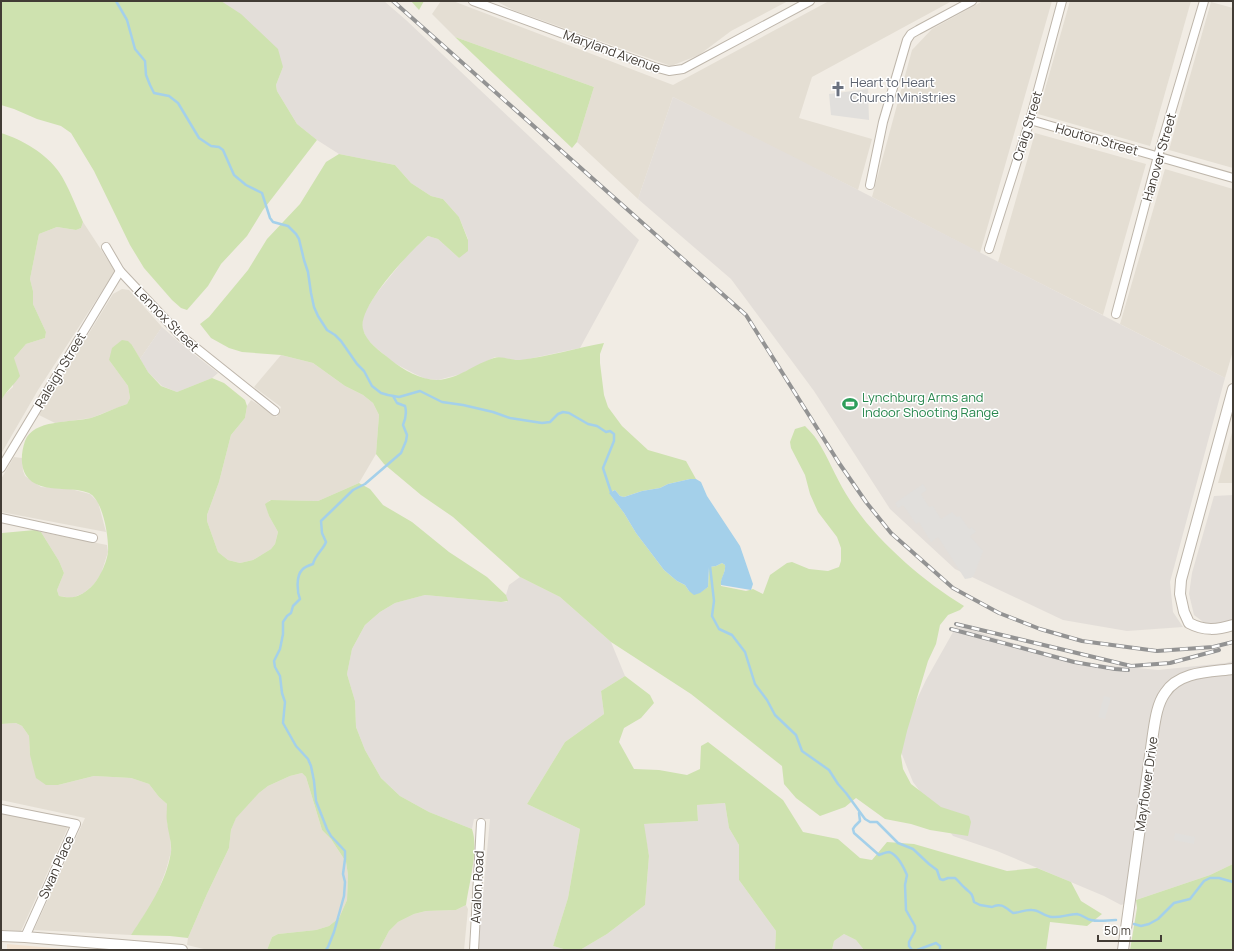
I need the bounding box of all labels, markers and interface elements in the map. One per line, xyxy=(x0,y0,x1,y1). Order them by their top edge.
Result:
street label: Maryland Avenue xyxy=(561,25,664,77)
place label: Heart to Heart Church Ministries xyxy=(850,73,956,106)
church icon: Heart to Heart Church Ministries xyxy=(829,80,847,98)
street label: Craig Street xyxy=(1008,89,1046,163)
street label: Hanover Street xyxy=(1138,111,1180,203)
street label: Houton Street xyxy=(1053,119,1141,159)
street label: Lennox Street xyxy=(131,283,203,355)
street label: Raleigh Street xyxy=(30,329,90,411)
place label: Lynchburg Arms and Indoor Shooting Range xyxy=(862,388,999,421)
sports icon: Lynchburg Arms and Indoor Shooting Range xyxy=(841,395,859,413)
street label: Mayflower Drive xyxy=(1130,735,1162,833)
street label: Swan Place xyxy=(34,832,78,902)
street label: Avalon Road xyxy=(466,850,488,924)
scale bar xyxy=(1098,917,1161,943)
text: 50 m xyxy=(1104,922,1131,939)

